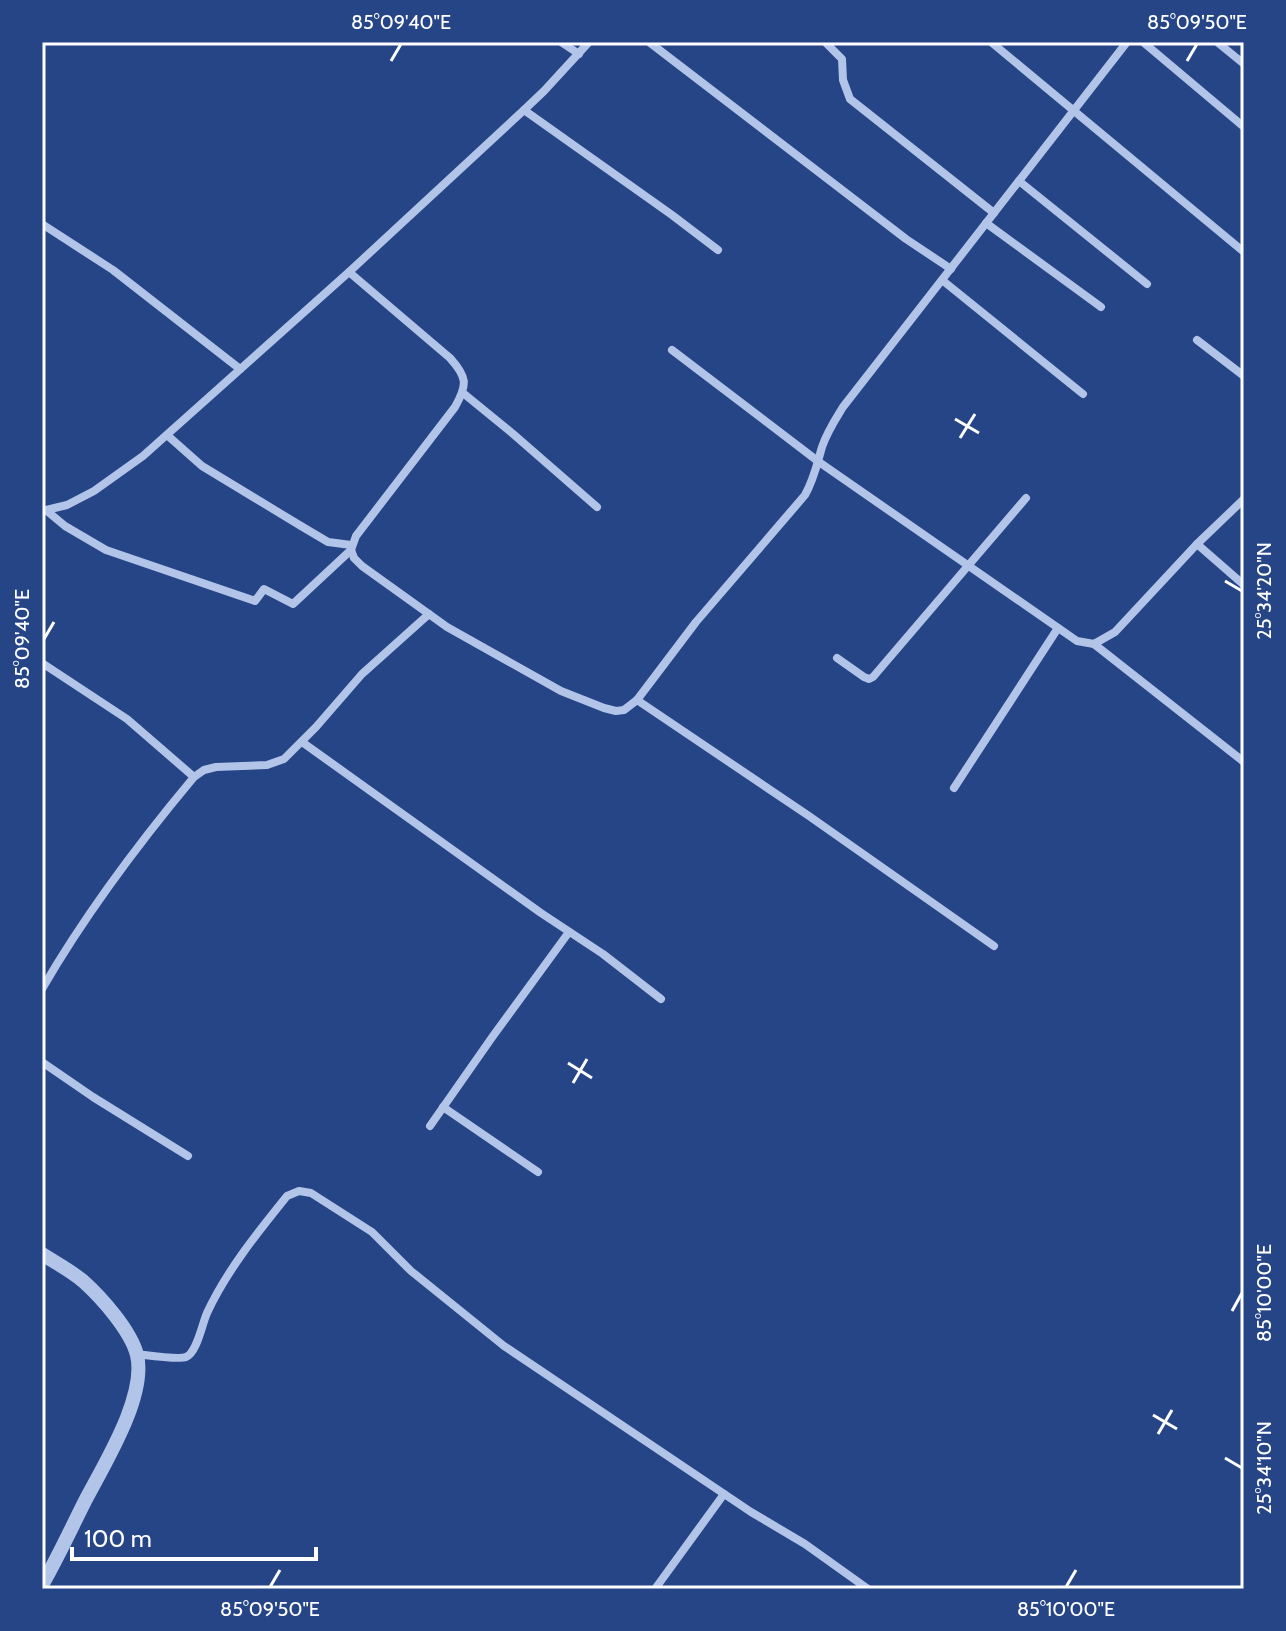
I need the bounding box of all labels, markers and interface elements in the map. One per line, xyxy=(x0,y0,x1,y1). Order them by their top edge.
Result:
text: 85°09'40"E xyxy=(351,10,451,34)
text: 85°09'50"E xyxy=(1147,10,1247,34)
text: 25°34'20"N xyxy=(1252,542,1276,640)
text: 85°09'40"E xyxy=(10,589,34,689)
text: 85°10'00"E xyxy=(1252,1244,1276,1342)
text: 25°34'10"N xyxy=(1252,1421,1276,1515)
scale bar xyxy=(72,1511,316,1561)
text: 100 m xyxy=(84,1524,152,1553)
text: 85°09'50"E xyxy=(220,1597,320,1621)
text: 85°10'00"E xyxy=(1017,1597,1115,1621)

